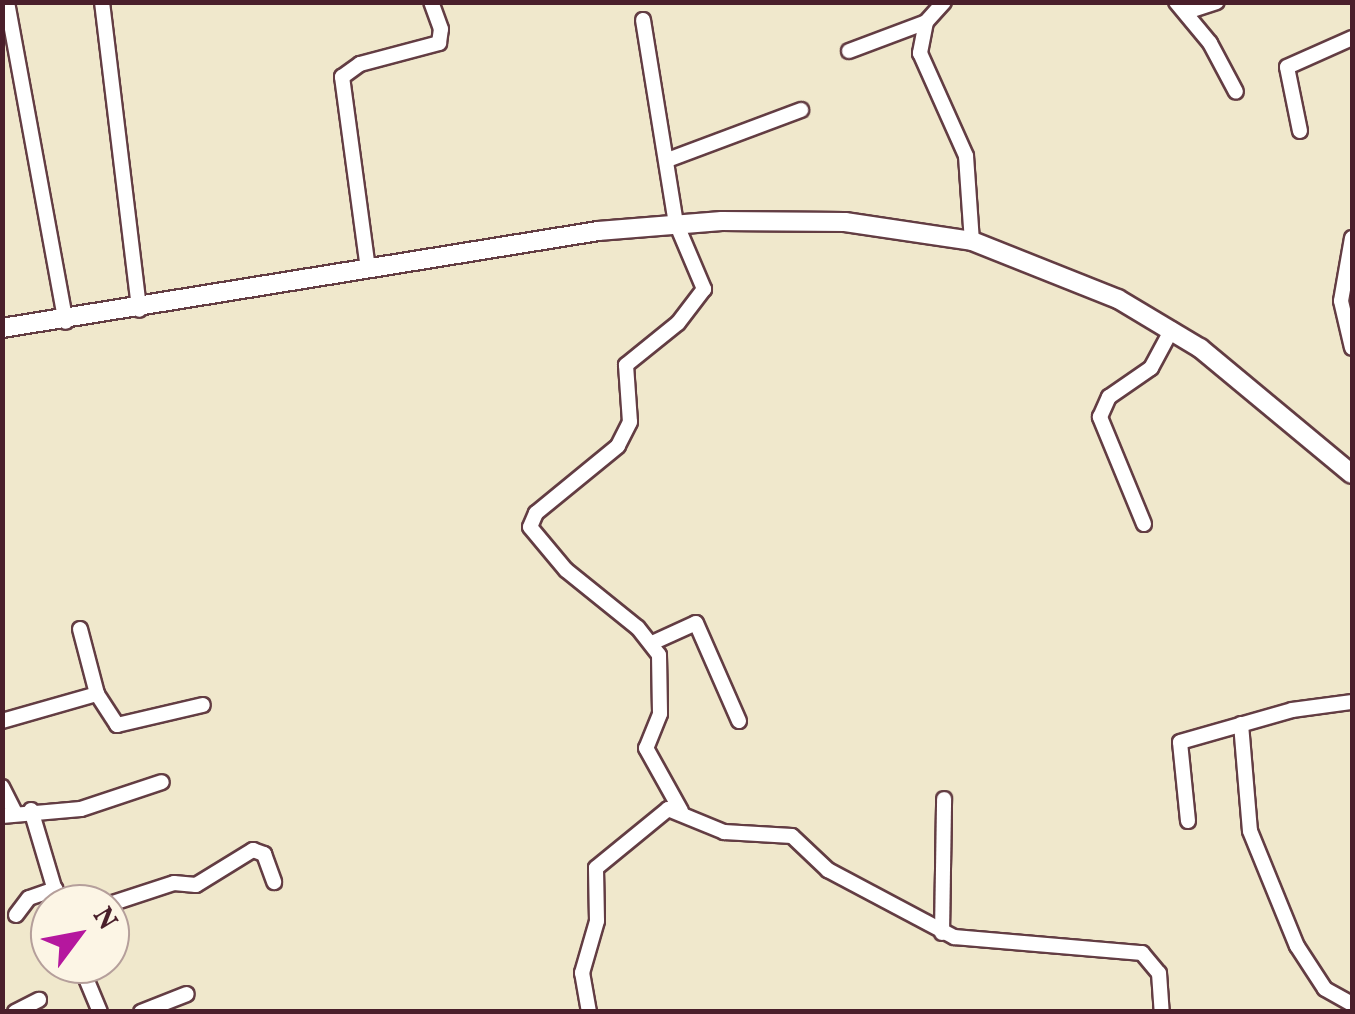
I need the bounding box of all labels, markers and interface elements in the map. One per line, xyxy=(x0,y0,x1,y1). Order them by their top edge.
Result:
north arrow xyxy=(30,884,130,984)
text: N xyxy=(82,900,126,938)

